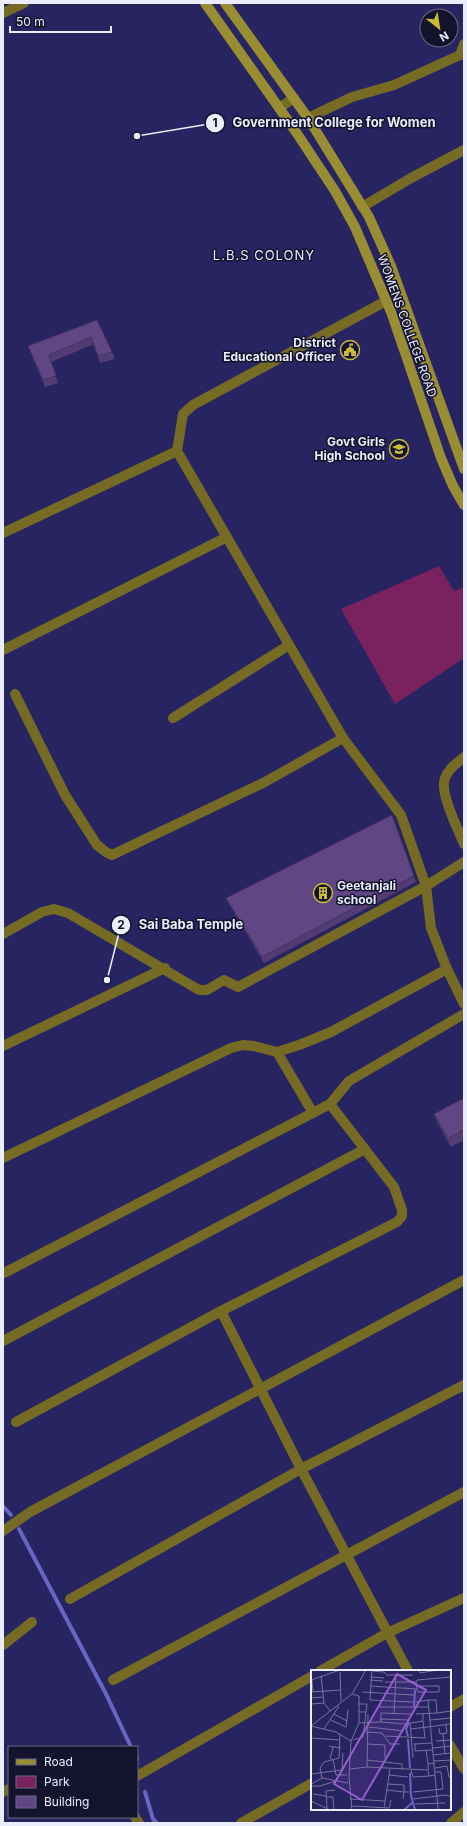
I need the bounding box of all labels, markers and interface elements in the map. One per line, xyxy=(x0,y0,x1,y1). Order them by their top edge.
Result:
scale bar xyxy=(10,8,111,34)
north arrow xyxy=(419,8,459,48)
text: 50 m xyxy=(16,14,45,29)
text: N xyxy=(437,29,451,45)
callout: Government College for Women xyxy=(205,110,444,135)
text: Government College for Women xyxy=(233,114,436,130)
text: 1 xyxy=(212,115,218,130)
district label: L.B.S COLONY xyxy=(213,247,315,263)
street label: WOMENS COLLEGE ROAD xyxy=(375,252,440,399)
place label: District Educational Officer xyxy=(223,335,337,364)
public building icon: District Educational Officer xyxy=(339,339,361,361)
place label: Govt Girls High School xyxy=(315,434,385,463)
school or university icon: Govt Girls High School xyxy=(388,438,410,460)
place label: Geetanjali school xyxy=(337,878,396,907)
building icon: Geetanjali school xyxy=(312,882,334,904)
callout: Sai Baba Temple xyxy=(111,912,252,937)
text: Sai Baba Temple xyxy=(139,916,243,932)
text: 2 xyxy=(117,917,125,932)
inset map xyxy=(311,1670,451,1810)
legend xyxy=(8,1746,138,1818)
text: Road xyxy=(44,1754,73,1769)
text: Park xyxy=(44,1774,70,1789)
text: Building xyxy=(44,1794,89,1809)

